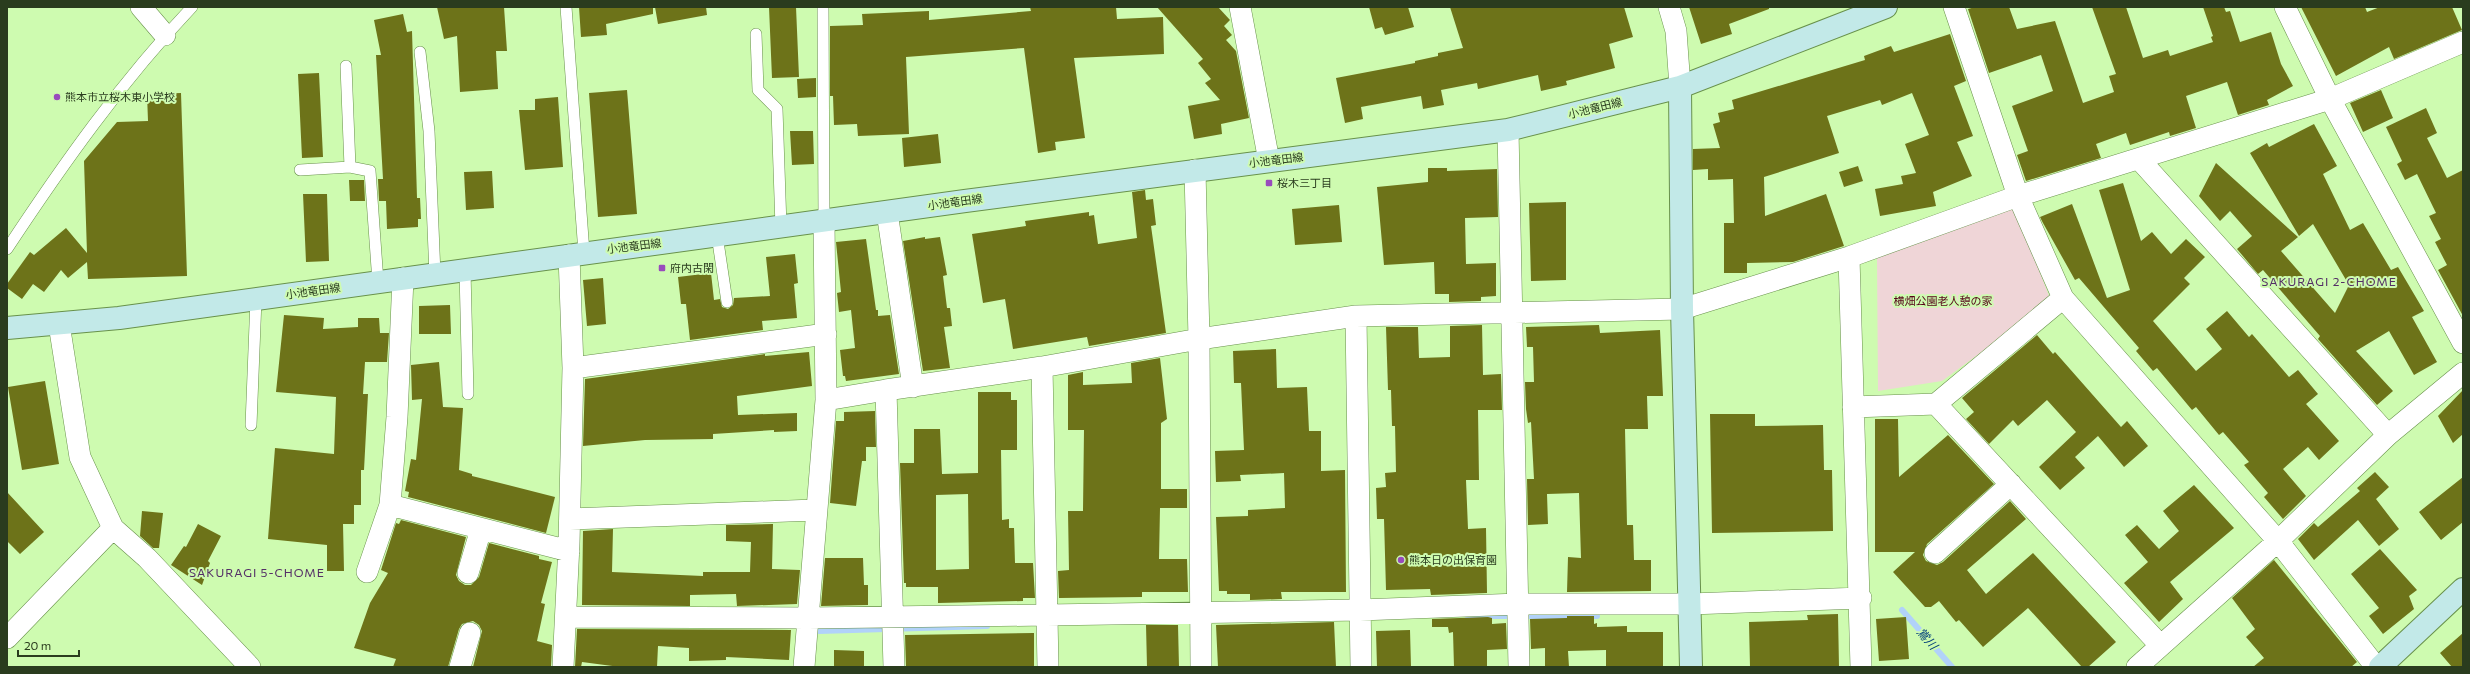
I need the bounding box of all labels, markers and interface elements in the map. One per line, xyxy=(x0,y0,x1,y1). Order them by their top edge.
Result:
place label: 熊本市立桜木東小学校 xyxy=(65,90,175,103)
marker: 熊本市立桜木東小学校 xyxy=(52,92,62,102)
street label: 小池竜田線 xyxy=(1567,95,1623,120)
street label: 小池竜田線 xyxy=(1248,150,1304,169)
place label: 桜木三丁目 xyxy=(1277,176,1332,189)
marker: 桜木三丁目 xyxy=(1264,178,1274,188)
street label: 小池竜田線 xyxy=(927,191,983,212)
street label: 小池竜田線 xyxy=(606,236,662,255)
place label: 府内古閑 xyxy=(670,261,714,274)
marker: 府内古閑 xyxy=(657,263,667,273)
district label: SAKURAGI 2-CHOME xyxy=(2261,274,2397,288)
street label: 小池竜田線 xyxy=(285,280,341,301)
park label: 横畑公園老人憩の家 xyxy=(1894,294,1993,307)
place label: 熊本日の出保育園 xyxy=(1409,553,1497,566)
marker: 熊本日の出保育園 xyxy=(1396,555,1406,565)
district label: SAKURAGI 5-CHOME xyxy=(189,565,325,579)
water label: 鴬川 xyxy=(1915,625,1942,653)
scale bar xyxy=(18,632,79,658)
text: 20 m xyxy=(24,638,51,652)

